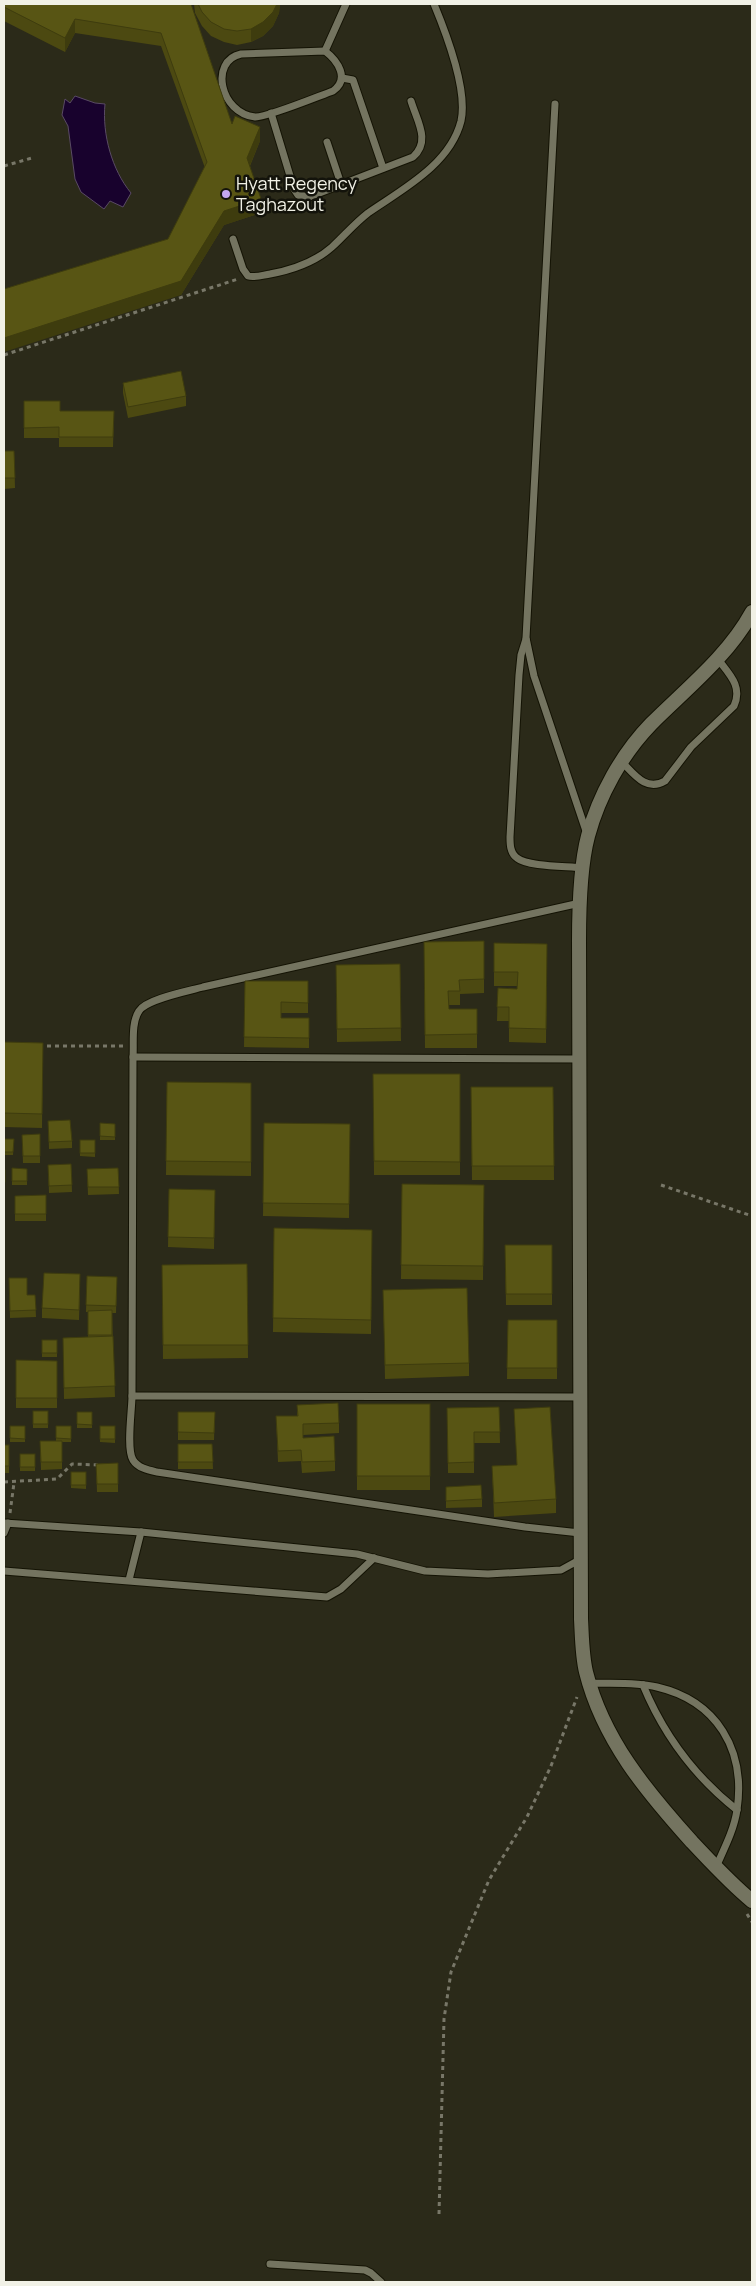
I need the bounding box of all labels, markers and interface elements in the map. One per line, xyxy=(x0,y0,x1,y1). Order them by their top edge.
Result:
place label: Hyatt Regency Taghazout xyxy=(236,171,357,216)
marker: Hyatt Regency Taghazout xyxy=(220,188,232,200)

